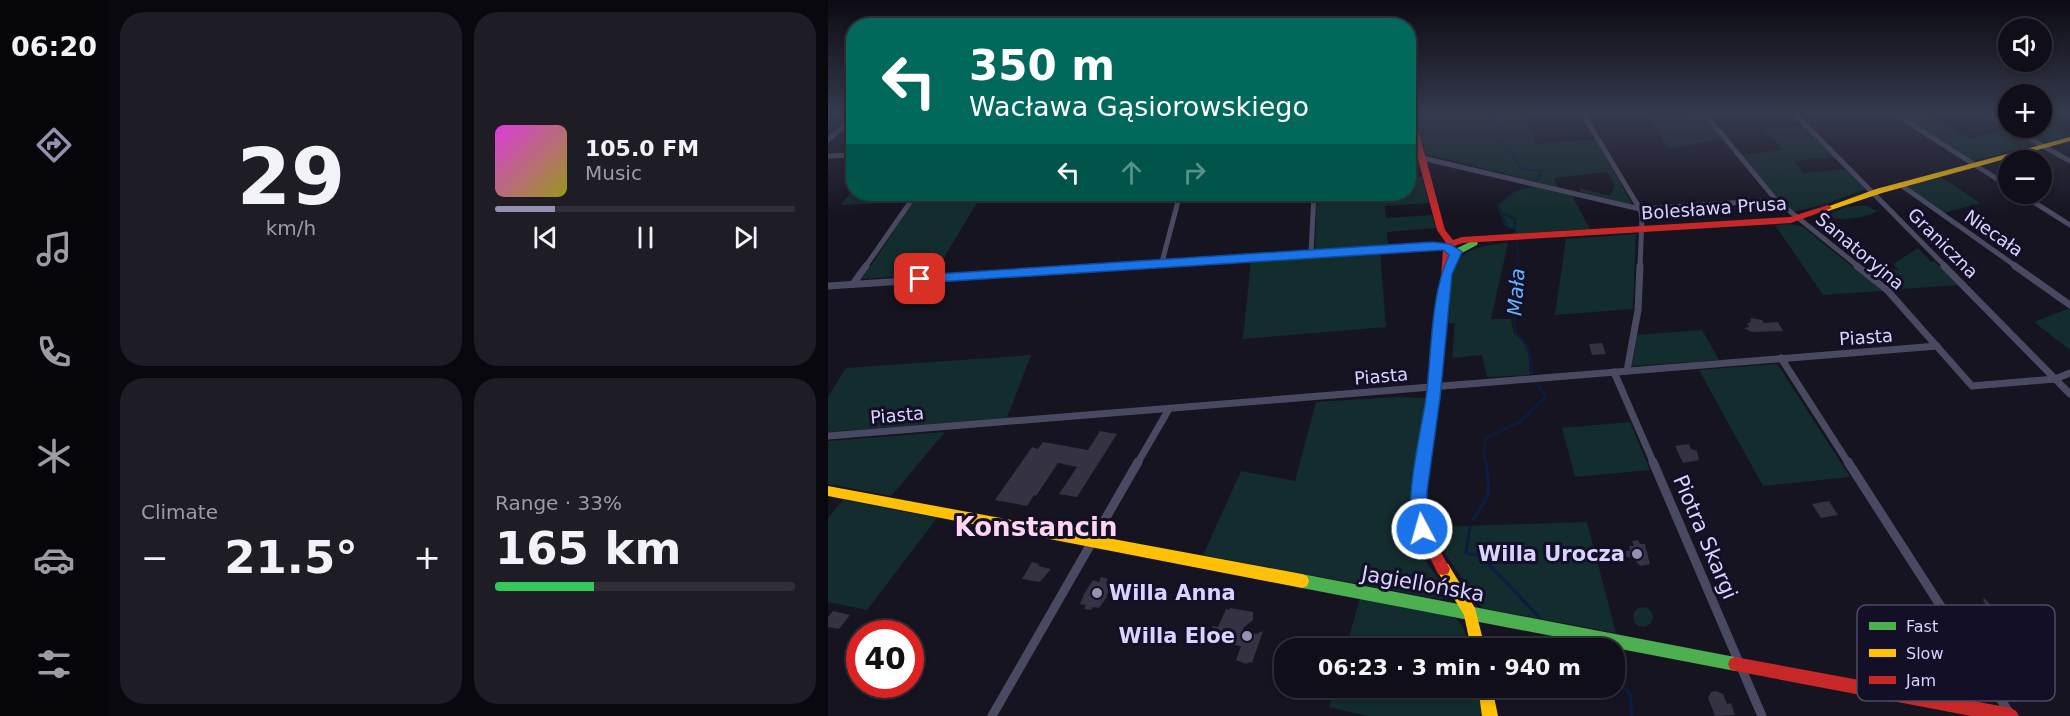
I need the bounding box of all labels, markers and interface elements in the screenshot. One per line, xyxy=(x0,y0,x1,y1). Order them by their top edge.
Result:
map controls xyxy=(1998,18,2052,204)
button: sound xyxy=(1998,18,2052,72)
text: 06:20 xyxy=(11,31,97,62)
text: 350 m xyxy=(969,41,1115,90)
icon: left xyxy=(870,42,948,120)
button: + xyxy=(1998,84,2052,138)
text: Wacława Gąsiorowskiego xyxy=(969,91,1309,122)
icon: directions xyxy=(33,124,75,166)
text: 29 xyxy=(237,132,345,222)
text: 105.0 FM xyxy=(585,136,699,161)
button: − xyxy=(1998,150,2052,204)
icon: left xyxy=(1052,156,1085,189)
icon: ahead xyxy=(1115,156,1148,189)
icon: right xyxy=(1178,156,1211,189)
text: Music xyxy=(585,161,642,185)
street label: Bolesława Prusa xyxy=(1640,192,1788,224)
street label: Graniczna xyxy=(1904,204,1982,282)
street label: Niecała xyxy=(1961,205,2027,261)
street label: Sanatoryjna xyxy=(1812,208,1908,294)
text: km/h xyxy=(266,216,316,240)
icon: previous xyxy=(529,221,562,254)
icon: pause xyxy=(629,221,662,254)
icon: next xyxy=(729,221,762,254)
icon: music xyxy=(33,228,75,270)
pin xyxy=(894,253,945,304)
icon: arrive xyxy=(903,262,936,295)
water label: Mała xyxy=(1502,267,1530,317)
street label: Piasta xyxy=(1838,325,1894,349)
icon: phone xyxy=(33,331,75,373)
street label: Piasta xyxy=(1353,363,1409,389)
street label: Piasta xyxy=(869,402,925,428)
icon: climate xyxy=(33,435,75,477)
street label: Piotra Skargi xyxy=(1668,471,1742,603)
text: Range · 33% xyxy=(495,491,622,515)
position arrow xyxy=(1390,497,1454,561)
text: Climate xyxy=(141,500,218,524)
district label: Konstancin xyxy=(955,512,1117,542)
text: 165 km xyxy=(495,522,681,575)
text: 21.5° xyxy=(224,531,358,584)
text: − xyxy=(141,538,169,577)
text: + xyxy=(413,538,441,577)
icon: car xyxy=(33,539,75,581)
place label: Willa Urocza xyxy=(1478,542,1625,566)
marker: Willa Urocza xyxy=(1630,547,1644,561)
street label: Jagiellońska xyxy=(1358,561,1486,607)
place label: Willa Anna xyxy=(1109,581,1236,605)
marker: Willa Anna xyxy=(1090,586,1104,600)
legend xyxy=(1857,605,2055,701)
text: Fast xyxy=(1906,617,1938,636)
speed limit sign: 40 xyxy=(846,620,924,698)
place label: Willa Eloe xyxy=(1119,624,1235,648)
marker: Willa Eloe xyxy=(1240,629,1254,643)
icon: filters xyxy=(33,643,75,685)
text: Slow xyxy=(1906,644,1943,663)
text: 06:23 · 3 min · 940 m xyxy=(1318,655,1581,680)
text: Jam xyxy=(1905,671,1936,690)

